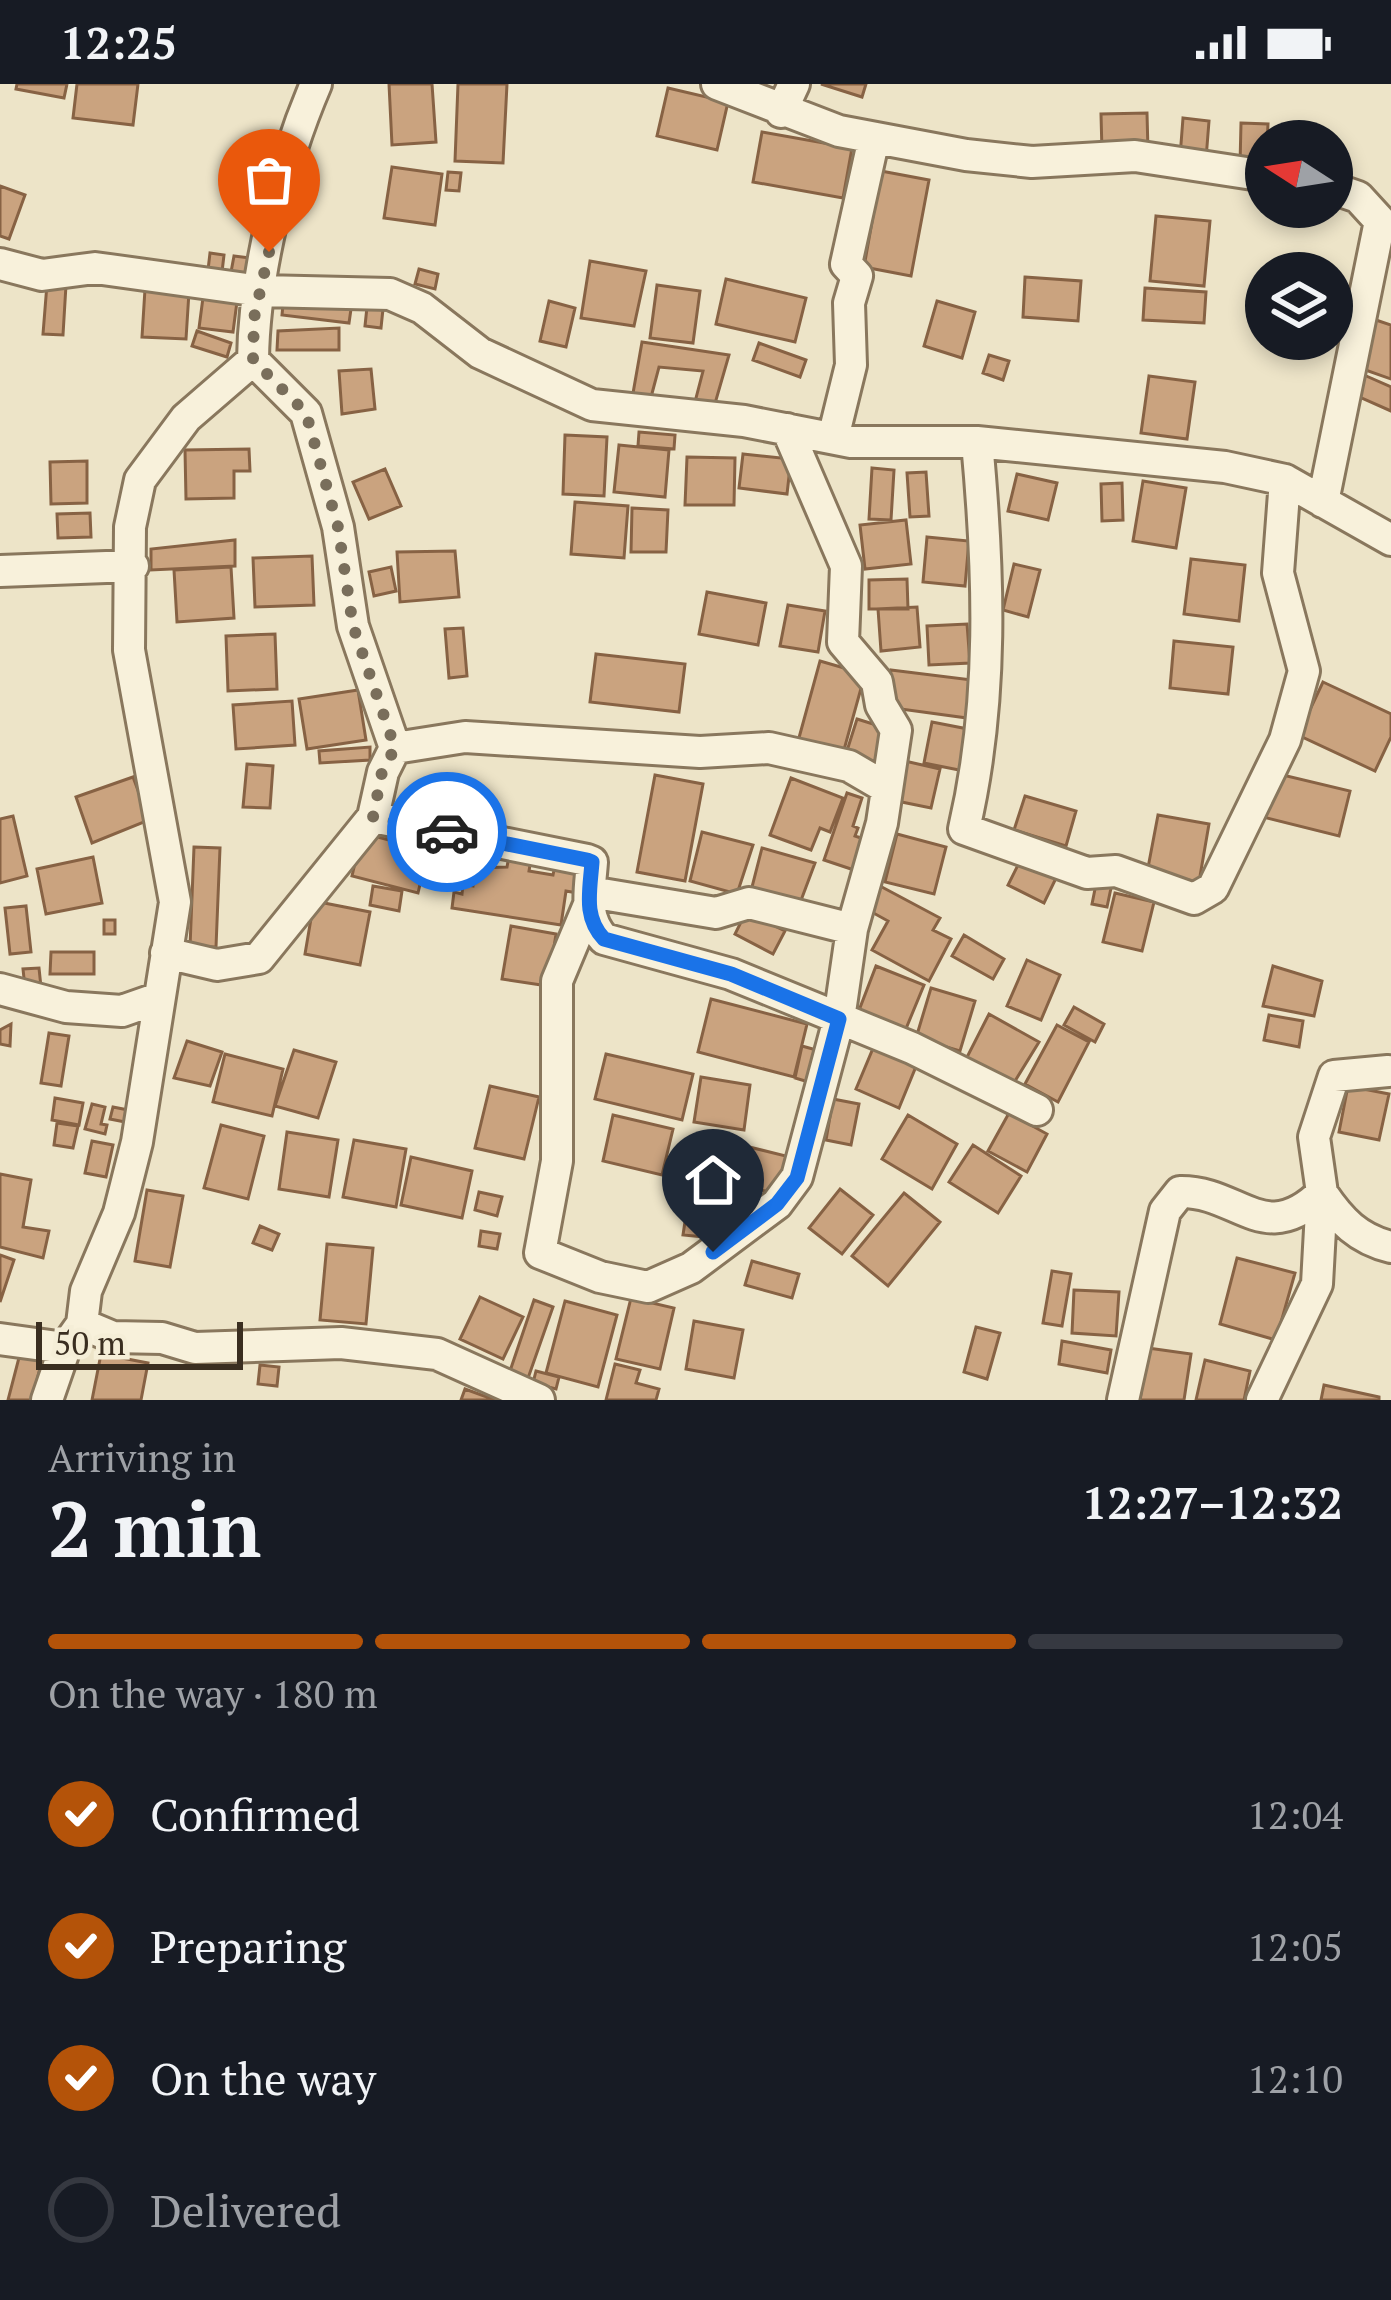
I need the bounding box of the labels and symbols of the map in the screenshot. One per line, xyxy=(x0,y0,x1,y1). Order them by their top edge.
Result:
north arrow xyxy=(1245,120,1353,228)
pin xyxy=(218,129,320,252)
courier xyxy=(387,772,507,892)
pin xyxy=(662,1129,764,1252)
scale bar xyxy=(36,1316,243,1369)

